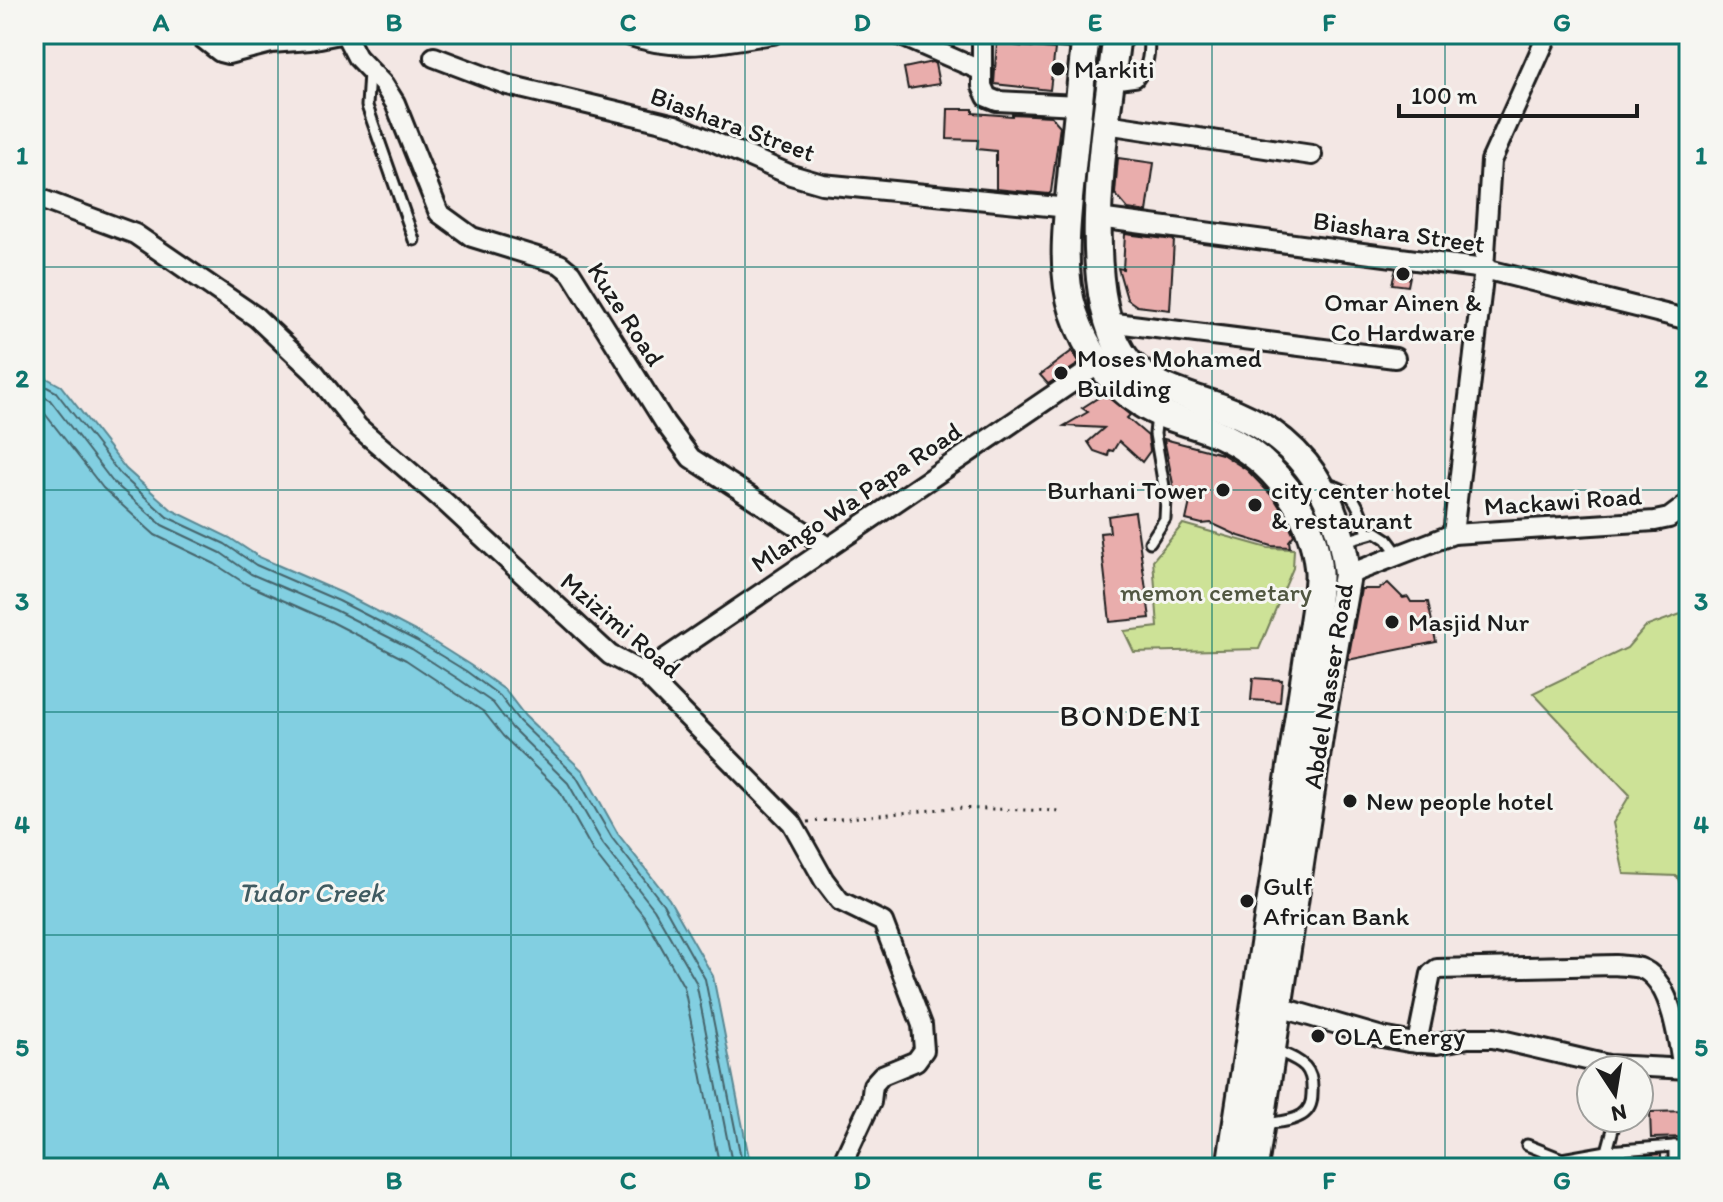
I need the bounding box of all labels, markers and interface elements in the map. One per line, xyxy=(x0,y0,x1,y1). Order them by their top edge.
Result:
text: A xyxy=(152,6,170,38)
text: B xyxy=(386,6,403,38)
text: C xyxy=(620,6,637,38)
text: D xyxy=(853,6,871,38)
text: E xyxy=(1088,6,1102,38)
text: F xyxy=(1322,6,1336,38)
text: G xyxy=(1553,6,1571,38)
place label: Markiti xyxy=(1074,53,1155,85)
marker: Markiti xyxy=(1049,60,1067,78)
scale bar xyxy=(1399,68,1637,118)
street label: Biashara Street xyxy=(646,79,820,169)
text: 100 m xyxy=(1411,81,1477,110)
text: 1 xyxy=(16,139,28,171)
text: 1 xyxy=(1695,139,1707,171)
street label: Biashara Street xyxy=(1311,204,1487,260)
street label: Kuze Road xyxy=(581,256,672,372)
marker: Omar Ainen & Co Hardware xyxy=(1394,265,1412,283)
place label: Omar Ainen & Co Hardware xyxy=(1324,286,1482,348)
place label: Moses Mohamed Building xyxy=(1077,342,1262,404)
text: 2 xyxy=(15,362,29,394)
text: 2 xyxy=(1694,362,1708,394)
marker: Moses Mohamed Building xyxy=(1052,364,1070,382)
street label: Mlango Wa Papa Road xyxy=(745,415,967,579)
place label: Burhani Tower xyxy=(1047,474,1207,506)
place label: city center hotel & restaurant xyxy=(1271,474,1451,536)
street label: Mackawi Road xyxy=(1483,479,1644,522)
marker: Burhani Tower xyxy=(1214,481,1232,499)
marker: city center hotel & restaurant xyxy=(1246,496,1264,514)
street label: Mzizimi Road xyxy=(554,565,688,685)
park label: memon cemetary xyxy=(1120,576,1312,608)
street label: Abdel Nasser Road xyxy=(1296,580,1360,791)
text: 3 xyxy=(15,585,29,617)
text: 3 xyxy=(1694,585,1708,617)
place label: Masjid Nur xyxy=(1408,606,1530,638)
marker: Masjid Nur xyxy=(1383,613,1401,631)
district label: BONDENI xyxy=(1059,697,1203,734)
place label: New people hotel xyxy=(1366,785,1553,817)
marker: New people hotel xyxy=(1341,792,1359,810)
text: 4 xyxy=(14,808,30,840)
text: 4 xyxy=(1693,808,1709,840)
place label: Gulf African Bank xyxy=(1263,870,1410,932)
water label: Tudor Creek xyxy=(238,875,386,909)
marker: Gulf African Bank xyxy=(1238,892,1256,910)
place label: OLA Energy xyxy=(1334,1020,1465,1052)
marker: OLA Energy xyxy=(1309,1027,1327,1045)
text: 5 xyxy=(15,1031,29,1063)
text: 5 xyxy=(1694,1031,1708,1063)
north arrow xyxy=(1575,1054,1655,1134)
text: N xyxy=(1609,1098,1629,1128)
text: A xyxy=(152,1164,170,1196)
text: B xyxy=(386,1164,403,1196)
text: C xyxy=(620,1164,637,1196)
text: D xyxy=(853,1164,871,1196)
text: E xyxy=(1088,1164,1102,1196)
text: F xyxy=(1322,1164,1336,1196)
text: G xyxy=(1553,1164,1571,1196)

